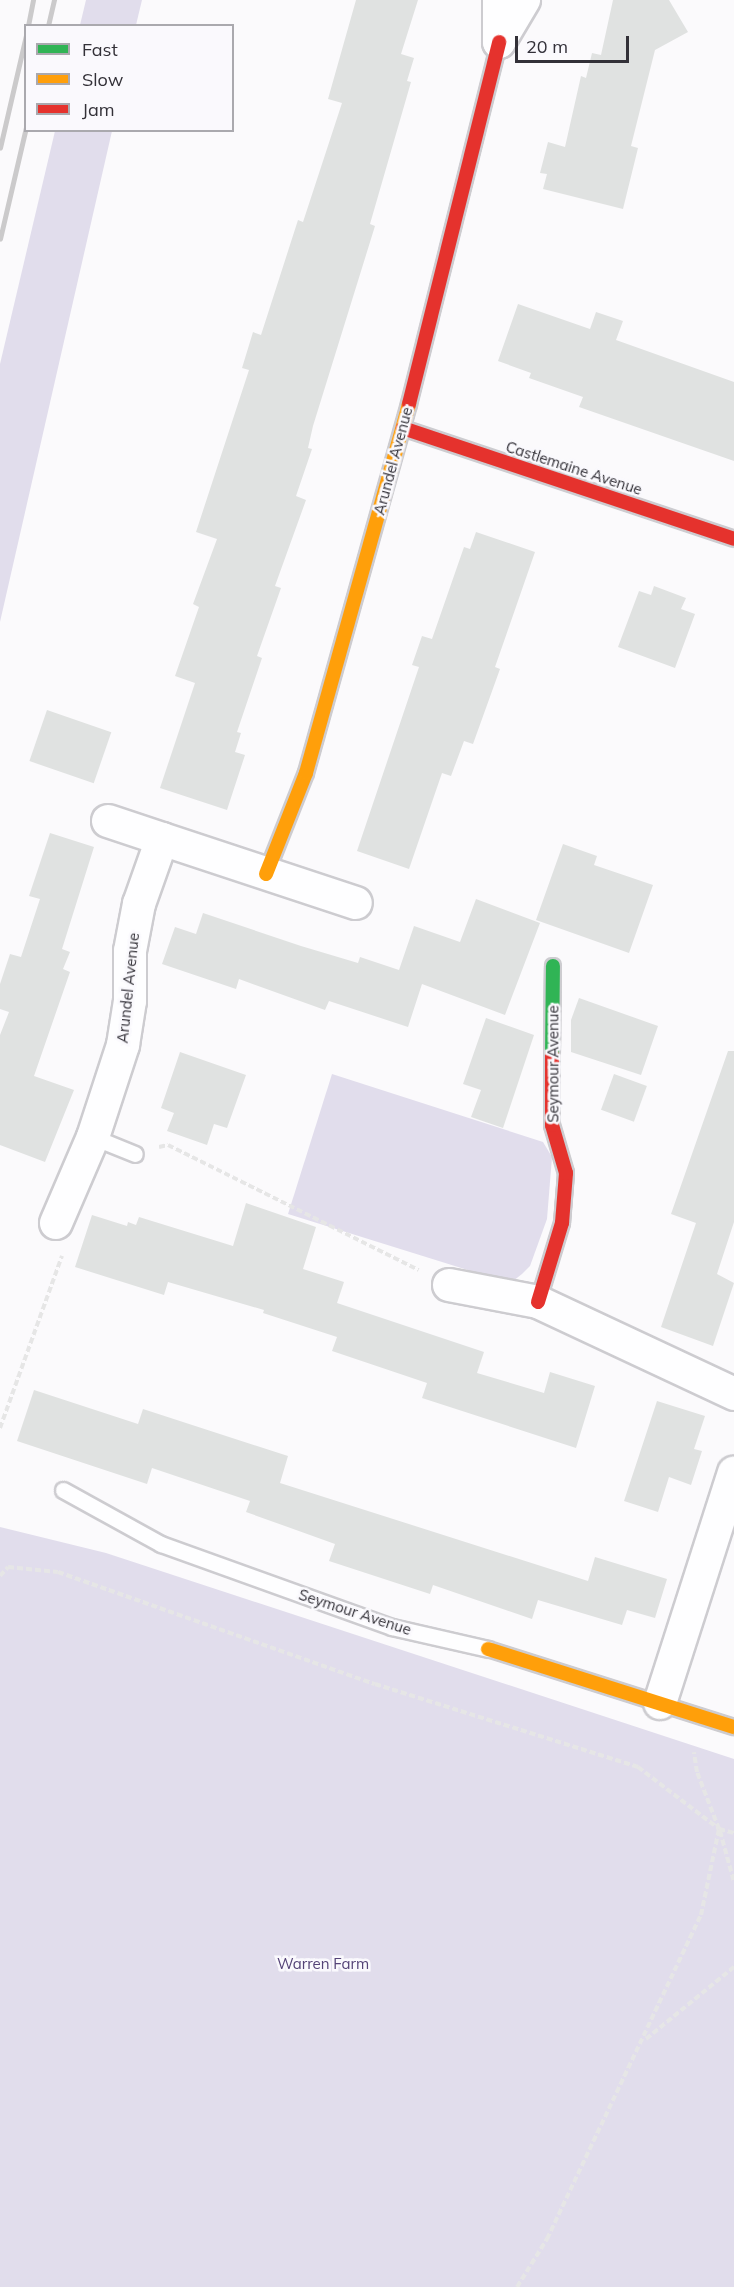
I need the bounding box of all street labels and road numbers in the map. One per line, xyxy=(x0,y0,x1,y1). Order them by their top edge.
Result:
street label: Arundel Avenue xyxy=(370,405,416,517)
street label: Castlemaine Avenue xyxy=(504,437,644,499)
street label: Arundel Avenue xyxy=(113,932,143,1044)
street label: Seymour Avenue xyxy=(544,1005,562,1123)
street label: Seymour Avenue xyxy=(296,1585,414,1639)

